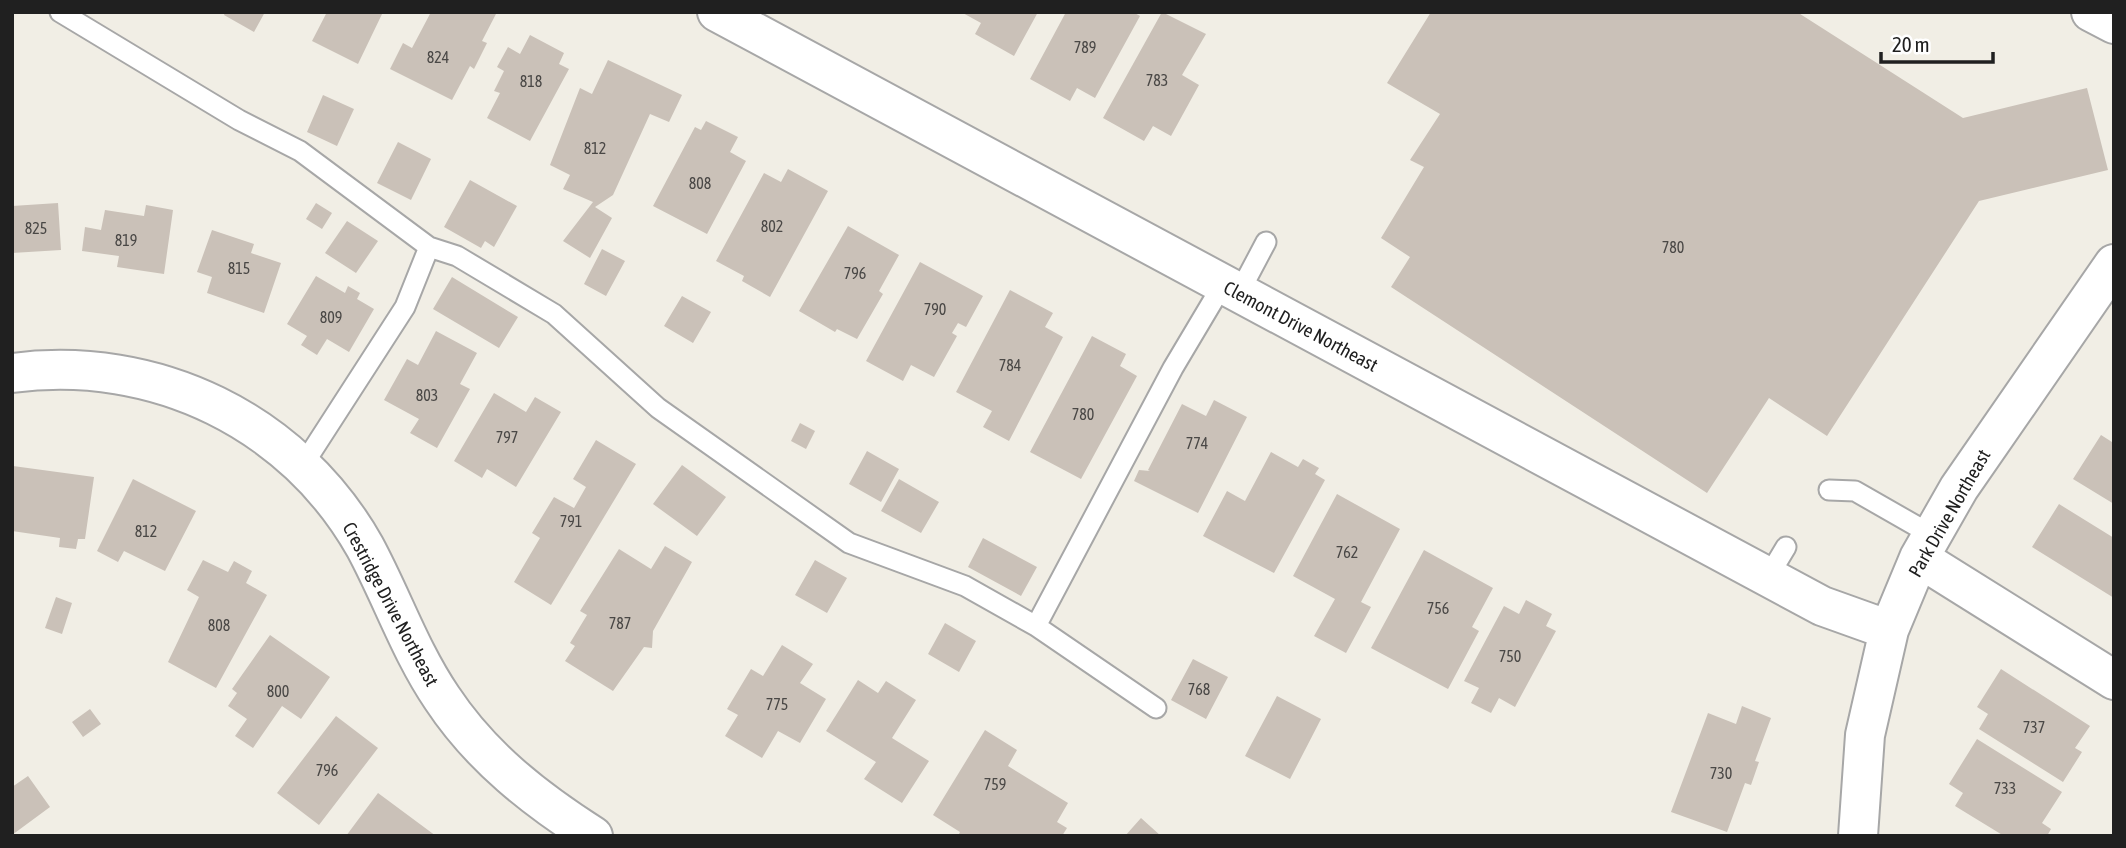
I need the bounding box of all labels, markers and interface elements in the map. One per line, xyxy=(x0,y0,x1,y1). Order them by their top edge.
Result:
scale bar xyxy=(1881,21,1993,65)
text: 20 m xyxy=(1892,32,1930,56)
house number: 789 xyxy=(1074,38,1096,56)
house number: 824 xyxy=(427,48,449,66)
house number: 783 xyxy=(1146,71,1168,89)
house number: 818 xyxy=(520,72,542,90)
house number: 812 xyxy=(584,139,606,157)
house number: 808 xyxy=(689,174,711,192)
house number: 802 xyxy=(761,217,783,235)
house number: 825 xyxy=(25,219,47,237)
house number: 819 xyxy=(115,231,137,249)
house number: 780 xyxy=(1662,238,1684,256)
house number: 815 xyxy=(228,259,250,277)
house number: 796 xyxy=(844,264,866,282)
street label: Clemont Drive Northeast xyxy=(1220,276,1382,376)
house number: 790 xyxy=(924,300,946,318)
house number: 809 xyxy=(320,308,342,326)
house number: 784 xyxy=(999,356,1021,374)
house number: 803 xyxy=(416,386,438,404)
house number: 780 xyxy=(1072,405,1094,423)
house number: 797 xyxy=(496,428,518,446)
house number: 774 xyxy=(1186,434,1208,452)
street label: Park Drive Northeast xyxy=(1904,445,1994,581)
house number: 791 xyxy=(560,512,582,530)
street label: Crestridge Drive Northeast xyxy=(338,518,444,690)
house number: 812 xyxy=(135,522,157,540)
house number: 762 xyxy=(1336,543,1358,561)
house number: 756 xyxy=(1427,599,1449,617)
house number: 787 xyxy=(609,614,631,632)
house number: 808 xyxy=(208,616,230,634)
house number: 750 xyxy=(1499,647,1521,665)
house number: 768 xyxy=(1188,680,1210,698)
house number: 800 xyxy=(267,682,289,700)
house number: 775 xyxy=(766,695,788,713)
house number: 737 xyxy=(2023,718,2045,736)
house number: 796 xyxy=(316,761,338,779)
house number: 730 xyxy=(1710,764,1732,782)
house number: 759 xyxy=(984,775,1006,793)
house number: 733 xyxy=(1994,779,2016,797)

